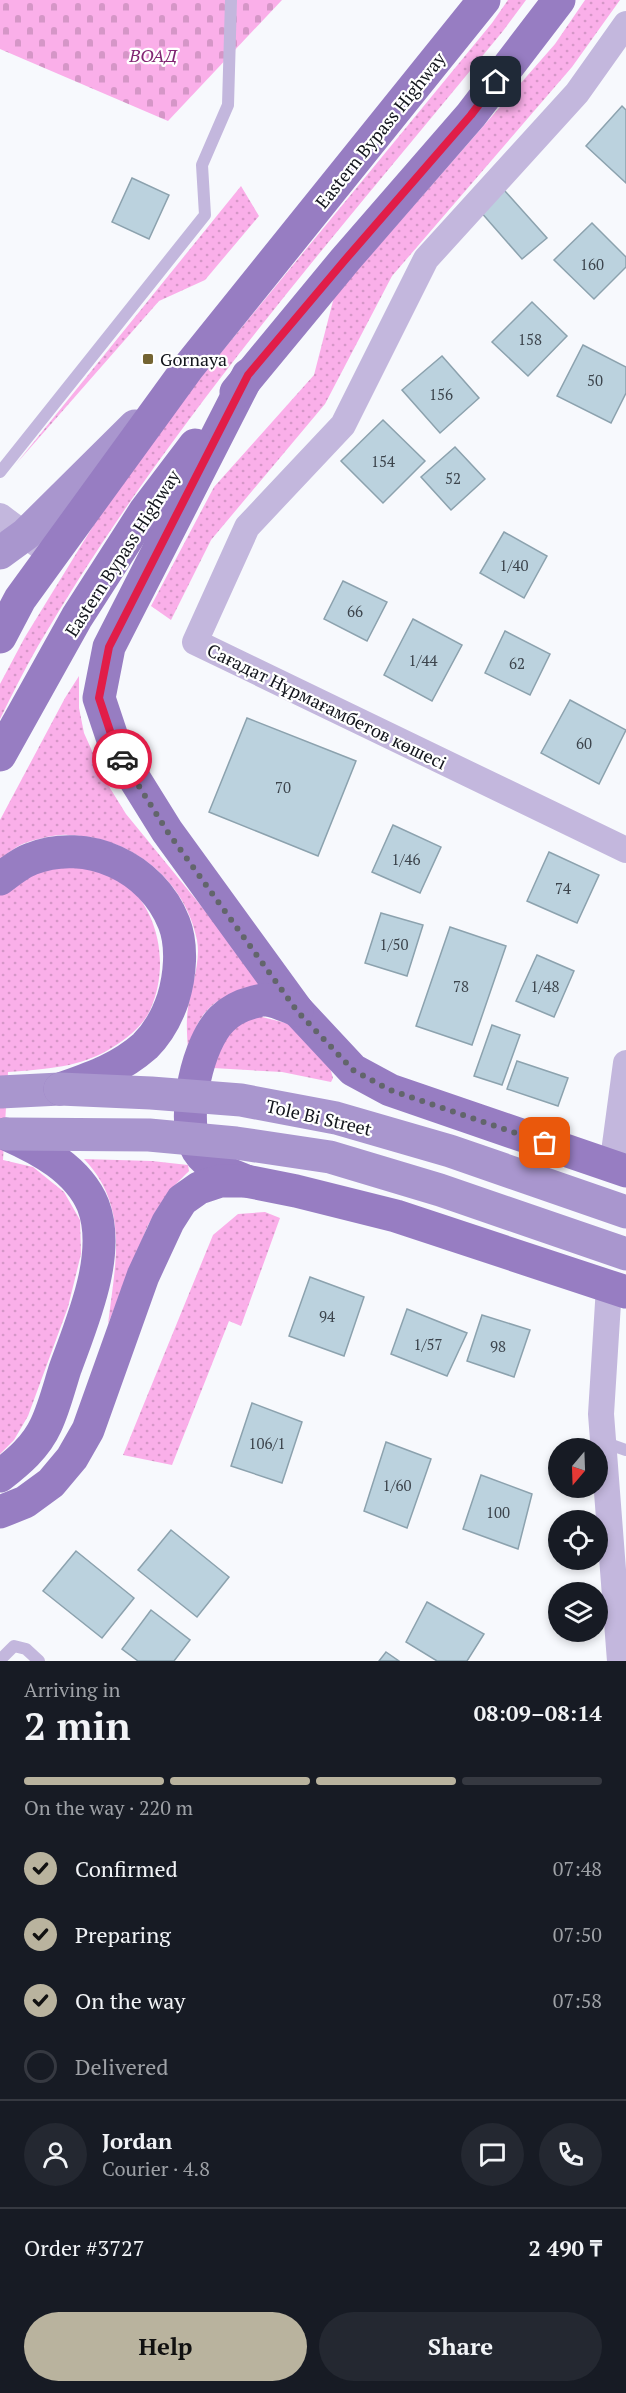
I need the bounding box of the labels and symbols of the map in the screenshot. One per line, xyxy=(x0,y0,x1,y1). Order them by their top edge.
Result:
park label: ВОАД xyxy=(128,43,178,67)
street label: Eastern Bypass Highway xyxy=(310,46,451,213)
pin xyxy=(470,56,521,107)
house number: 160 xyxy=(580,254,604,274)
house number: 158 xyxy=(518,329,542,349)
place label: Gornaya xyxy=(160,347,227,371)
marker: Gornaya xyxy=(141,352,155,366)
house number: 50 xyxy=(587,370,603,390)
house number: 156 xyxy=(429,384,453,404)
house number: 154 xyxy=(371,451,395,471)
street label: Eastern Bypass Highway xyxy=(59,464,185,641)
house number: 52 xyxy=(445,468,461,488)
house number: 1/40 xyxy=(499,555,529,575)
house number: 66 xyxy=(347,601,363,621)
street label: Сағадат Нұрмағамбетов көшесі xyxy=(203,637,451,775)
house number: 1/44 xyxy=(408,650,438,670)
house number: 62 xyxy=(509,653,525,673)
courier xyxy=(92,729,152,789)
house number: 60 xyxy=(576,733,592,753)
house number: 70 xyxy=(275,777,291,797)
house number: 1/46 xyxy=(391,849,421,869)
house number: 74 xyxy=(555,878,571,898)
house number: 1/50 xyxy=(379,934,409,954)
house number: 78 xyxy=(453,976,469,996)
house number: 1/48 xyxy=(530,976,560,996)
street label: Tole Bi Street xyxy=(264,1093,374,1141)
pin xyxy=(519,1117,570,1168)
house number: 94 xyxy=(319,1306,335,1326)
house number: 1/57 xyxy=(413,1334,443,1354)
house number: 98 xyxy=(490,1336,506,1356)
house number: 106/1 xyxy=(248,1433,286,1453)
north arrow xyxy=(548,1438,608,1498)
house number: 1/60 xyxy=(382,1475,412,1495)
house number: 100 xyxy=(486,1502,510,1522)

